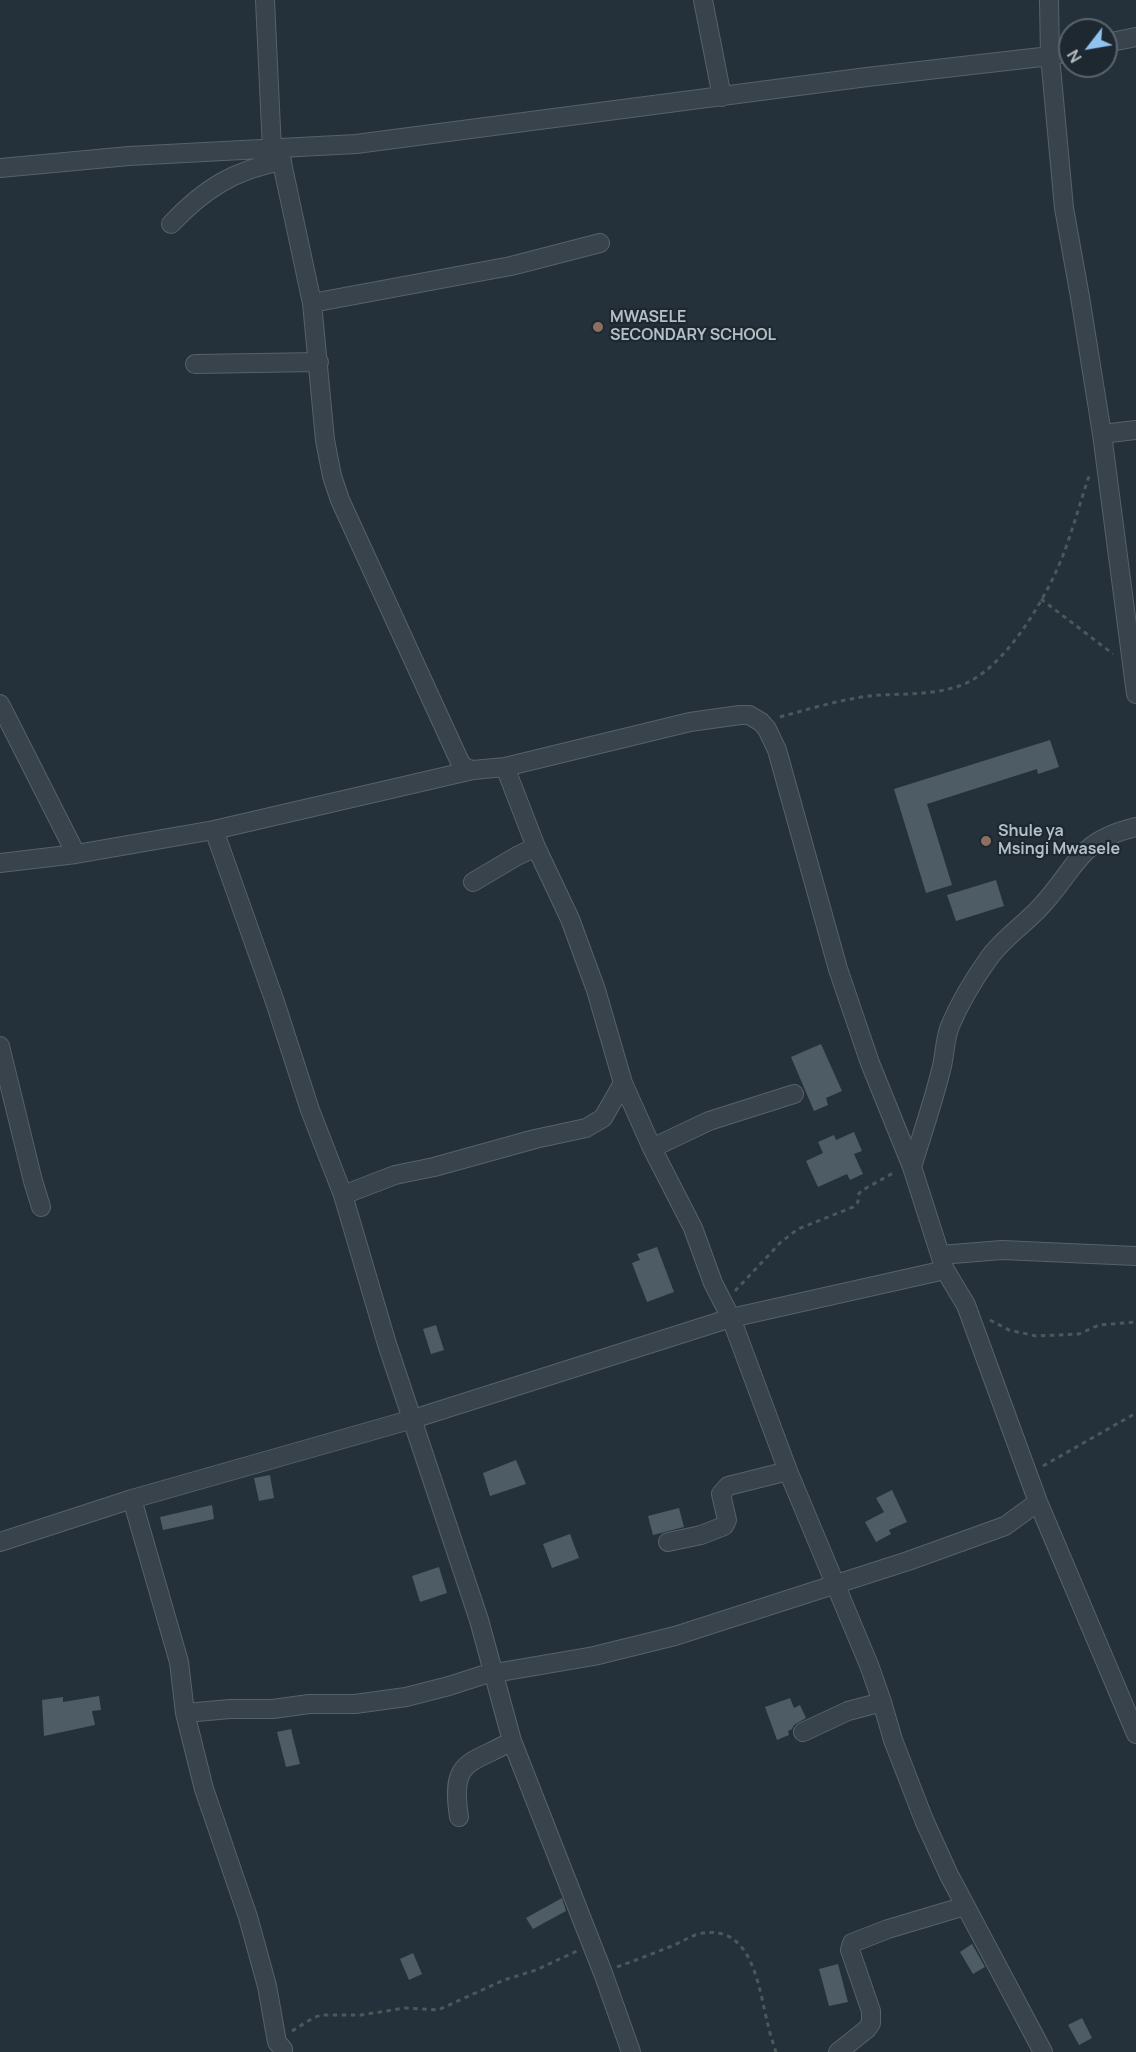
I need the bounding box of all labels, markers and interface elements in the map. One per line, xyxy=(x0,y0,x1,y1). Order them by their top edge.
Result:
north arrow xyxy=(1058,18,1118,78)
text: N xyxy=(1062,46,1087,67)
place label: MWASELE SECONDARY SCHOOL xyxy=(610,308,776,346)
marker: MWASELE SECONDARY SCHOOL xyxy=(591,320,605,334)
place label: Shule ya Msingi Mwasele xyxy=(998,822,1120,860)
marker: Shule ya Msingi Mwasele xyxy=(979,834,993,848)

